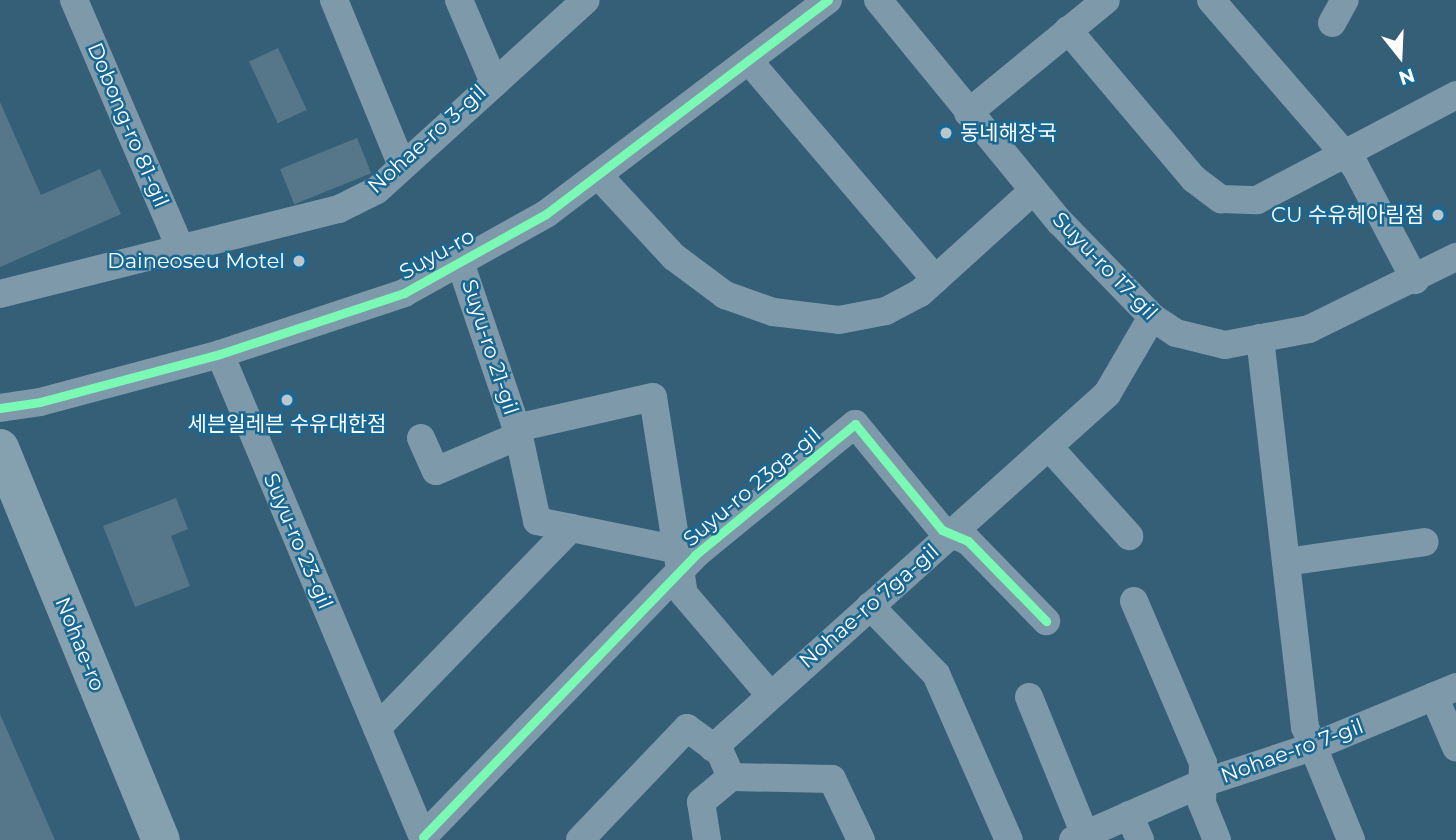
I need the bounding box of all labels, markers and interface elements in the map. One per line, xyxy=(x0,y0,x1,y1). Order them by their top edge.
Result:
north arrow xyxy=(1365,21,1435,91)
street label: Dobong-ro 81-gil xyxy=(82,39,174,211)
text: N xyxy=(1396,63,1418,90)
street label: Nohae-ro 3-gil xyxy=(363,79,491,199)
place label: 동네해장국 xyxy=(960,120,1057,146)
marker: 동네해장국 xyxy=(938,125,954,141)
place label: CU 수유헤아림점 xyxy=(1271,202,1424,228)
street label: Suyu-ro 17-gil xyxy=(1047,207,1163,325)
marker: CU 수유헤아림점 xyxy=(1430,207,1446,223)
street label: Suyu-ro xyxy=(395,223,479,285)
place label: Daineoseu Motel xyxy=(107,248,285,274)
marker: Daineoseu Motel xyxy=(291,253,307,269)
street label: Suyu-ro 21-gil xyxy=(456,276,524,418)
marker: 세븐일레븐 수유대한점 xyxy=(279,392,295,408)
place label: 세븐일레븐 수유대한점 xyxy=(188,411,386,437)
street label: Suyu-ro 23ga-gil xyxy=(678,422,826,552)
street label: Suyu-ro 23-gil xyxy=(258,469,338,613)
street label: Nohae-ro 7ga-gil xyxy=(794,539,944,673)
street label: Nohae-ro xyxy=(50,593,110,695)
street label: Nohae-ro 7-gil xyxy=(1217,714,1367,788)

